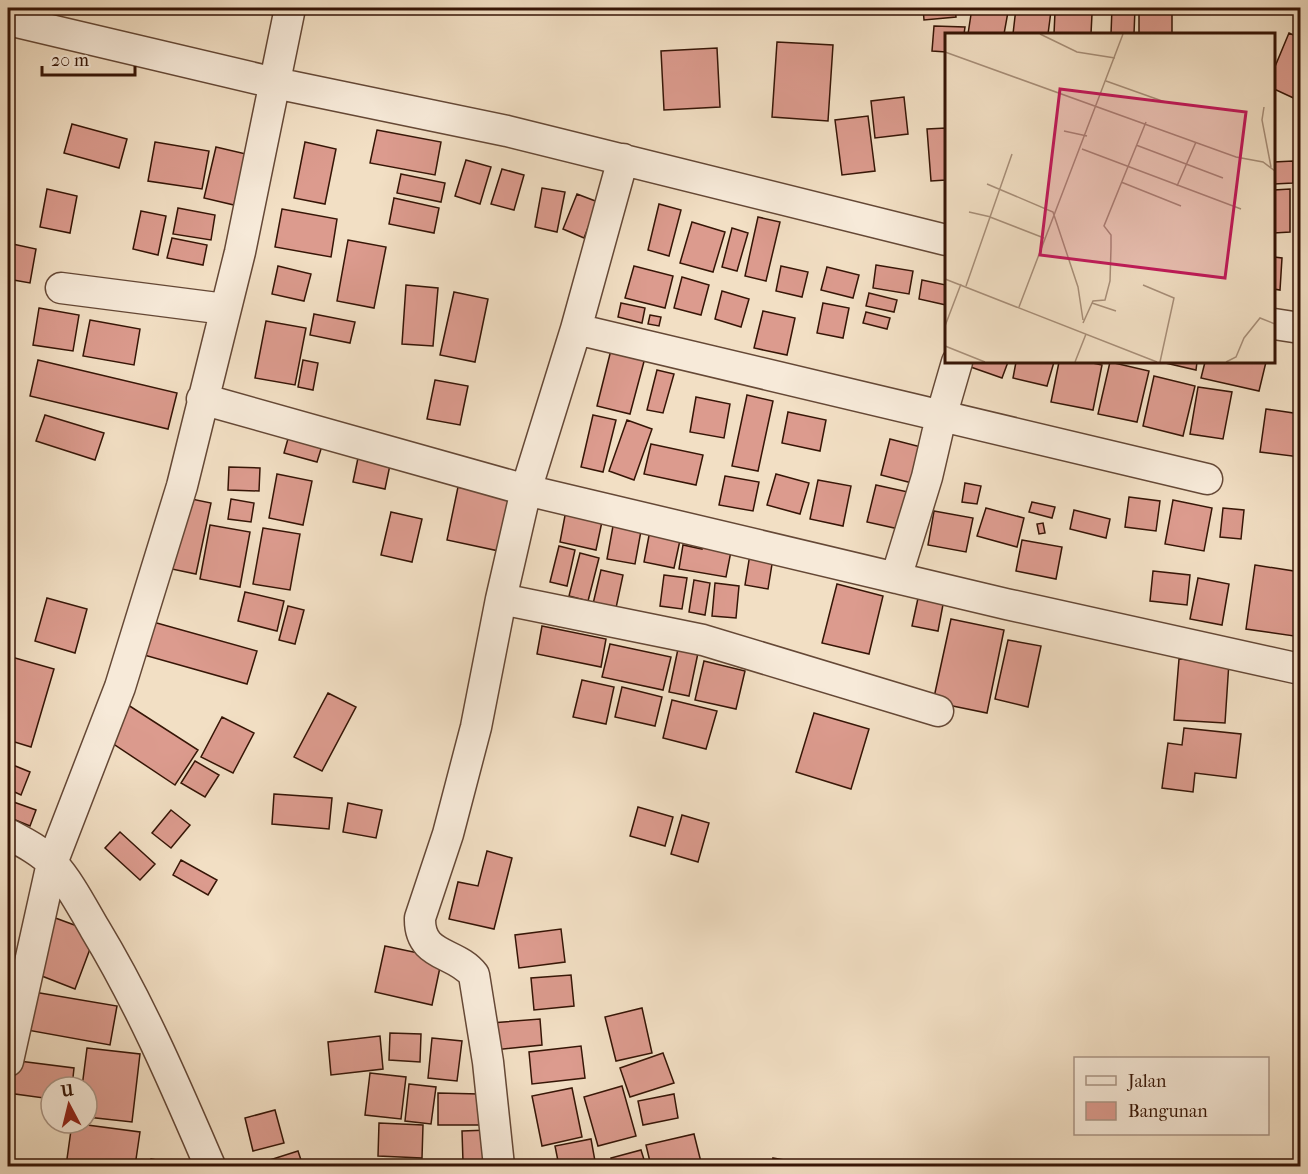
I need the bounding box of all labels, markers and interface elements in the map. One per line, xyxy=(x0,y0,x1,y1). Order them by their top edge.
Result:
inset map xyxy=(945,33,1275,363)
scale bar xyxy=(42,39,135,77)
text: 20 m xyxy=(51,50,89,71)
legend xyxy=(1074,1057,1269,1135)
text: Jalan xyxy=(1126,1071,1167,1092)
north arrow xyxy=(39,1075,99,1135)
text: U xyxy=(59,1080,75,1101)
text: Bangunan xyxy=(1128,1101,1208,1122)

